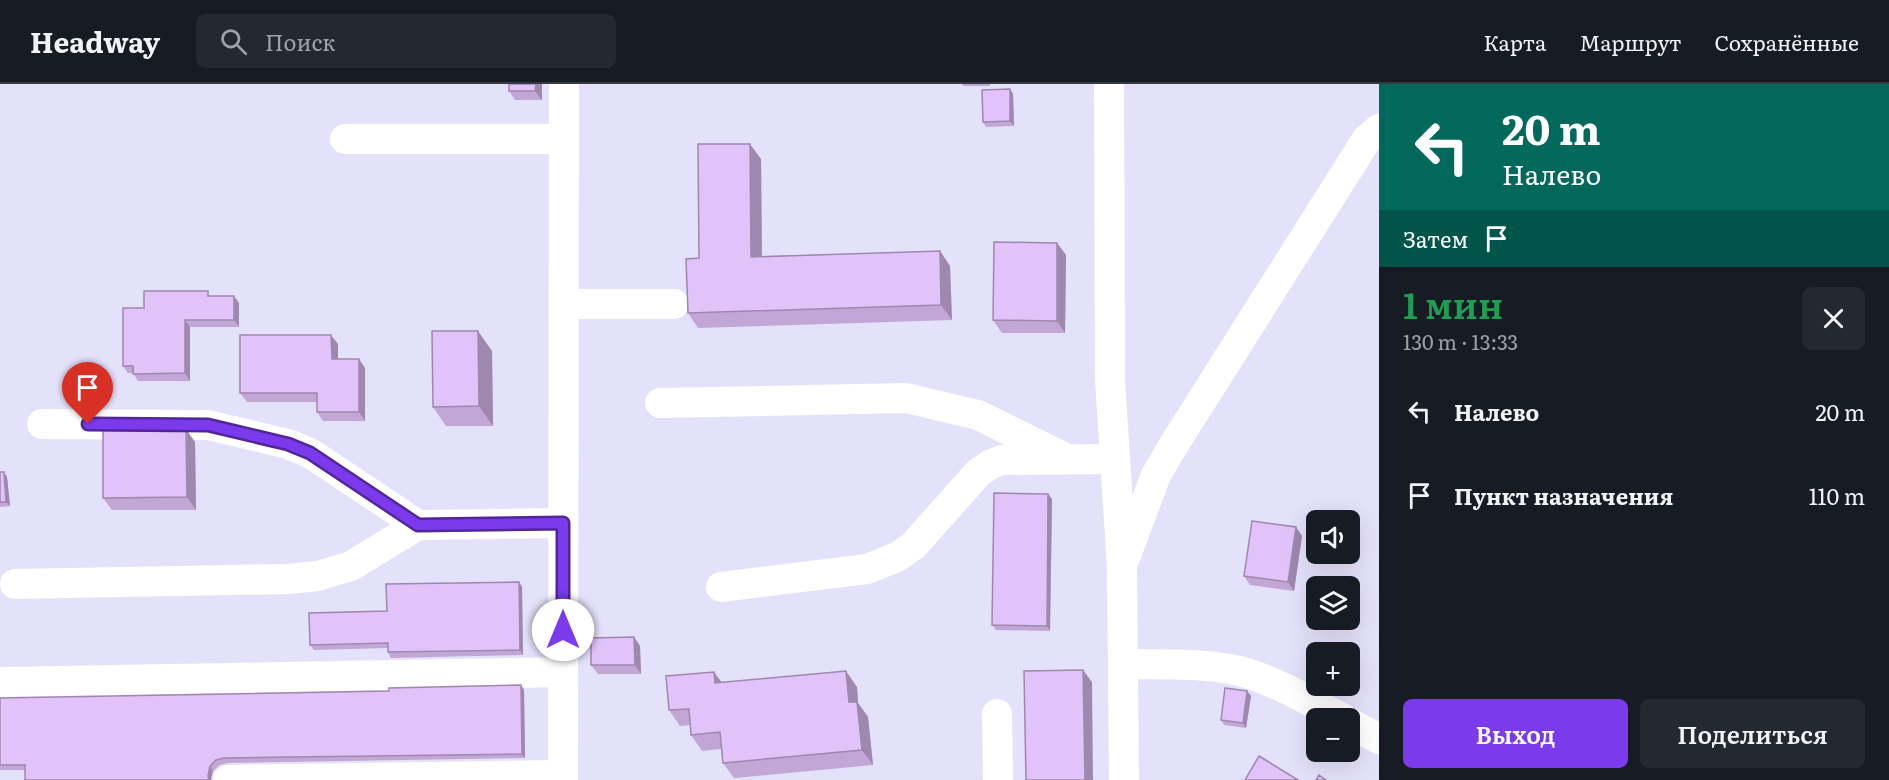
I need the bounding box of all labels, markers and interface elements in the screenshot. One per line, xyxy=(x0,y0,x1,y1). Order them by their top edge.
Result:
search box xyxy=(196,14,616,68)
text: Headway xyxy=(30,20,160,62)
icon: search xyxy=(217,25,250,58)
text: Поиск xyxy=(265,25,335,58)
text: Карта xyxy=(1483,26,1546,57)
text: Маршрут xyxy=(1579,26,1681,57)
text: Сохранённые xyxy=(1714,26,1859,57)
text: 20 m xyxy=(1502,96,1601,158)
icon: left xyxy=(1403,108,1481,186)
text: Налево xyxy=(1502,153,1601,193)
text: Затем xyxy=(1403,222,1468,255)
icon: arrive xyxy=(1480,222,1513,255)
text: 1 мин xyxy=(1403,277,1503,330)
button: close xyxy=(1802,287,1865,350)
text: 130 m · 13:33 xyxy=(1403,326,1518,356)
pin xyxy=(62,362,113,424)
icon: arrive xyxy=(71,371,104,404)
icon: left xyxy=(1403,395,1436,428)
text: Налево xyxy=(1454,395,1539,428)
text: 20 m xyxy=(1815,395,1865,428)
icon: arrive xyxy=(1403,479,1436,512)
text: Пункт назначения xyxy=(1454,479,1673,512)
text: 110 m xyxy=(1809,479,1865,512)
map controls xyxy=(1306,510,1360,762)
button: sound xyxy=(1306,510,1360,564)
button: layers xyxy=(1306,576,1360,630)
position arrow xyxy=(531,598,595,662)
button: + xyxy=(1306,642,1360,696)
button: Выход xyxy=(1403,699,1628,768)
button: Поделиться xyxy=(1640,699,1865,768)
button: − xyxy=(1306,708,1360,762)

